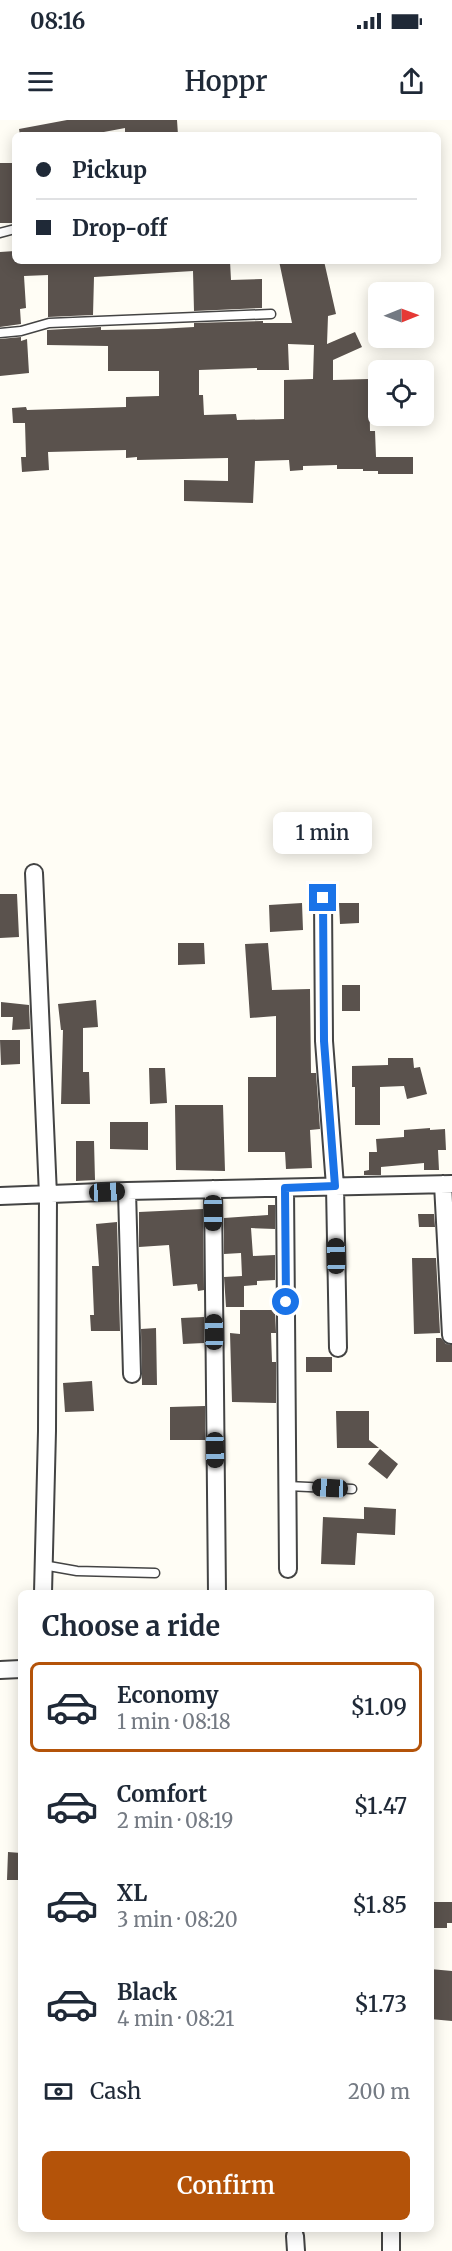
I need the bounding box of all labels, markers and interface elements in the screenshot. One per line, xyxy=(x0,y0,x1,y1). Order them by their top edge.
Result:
text: 08:16 xyxy=(30,7,85,35)
text: Hoppr xyxy=(184,64,268,98)
icon: menu xyxy=(24,65,57,98)
icon: share xyxy=(395,65,428,98)
text: Pickup xyxy=(72,156,147,184)
text: Drop-off xyxy=(72,214,167,242)
north arrow xyxy=(368,282,434,348)
map controls xyxy=(368,282,434,426)
button: locate xyxy=(368,360,434,426)
callout: 1 min xyxy=(274,811,372,853)
text: 1 min xyxy=(296,820,349,845)
route end xyxy=(309,884,336,911)
car xyxy=(89,1182,125,1202)
car xyxy=(204,1195,222,1231)
car xyxy=(327,1238,345,1274)
route start xyxy=(272,1288,299,1315)
car xyxy=(205,1314,223,1350)
car xyxy=(206,1432,224,1468)
car xyxy=(312,1478,348,1498)
text: Choose a ride xyxy=(42,1609,220,1643)
icon: car xyxy=(45,1680,99,1734)
text: Economy xyxy=(117,1681,218,1709)
text: $1.09 xyxy=(351,1693,407,1721)
text: 1 min · 08:18 xyxy=(117,1709,231,1734)
icon: car xyxy=(45,1779,99,1833)
text: Comfort xyxy=(117,1780,207,1808)
text: $1.47 xyxy=(354,1792,407,1820)
text: 2 min · 08:19 xyxy=(117,1808,233,1833)
icon: car xyxy=(45,1878,99,1932)
text: XL xyxy=(117,1879,147,1907)
text: $1.85 xyxy=(352,1891,407,1919)
text: 3 min · 08:20 xyxy=(117,1907,238,1932)
icon: car xyxy=(45,1977,99,2031)
text: Black xyxy=(117,1978,177,2006)
text: $1.73 xyxy=(354,1990,407,2018)
text: 4 min · 08:21 xyxy=(117,2006,234,2031)
icon: cash xyxy=(42,2075,75,2108)
text: Cash xyxy=(90,2077,141,2105)
text: 200 m xyxy=(348,2079,410,2104)
button: Confirm xyxy=(42,2151,410,2220)

